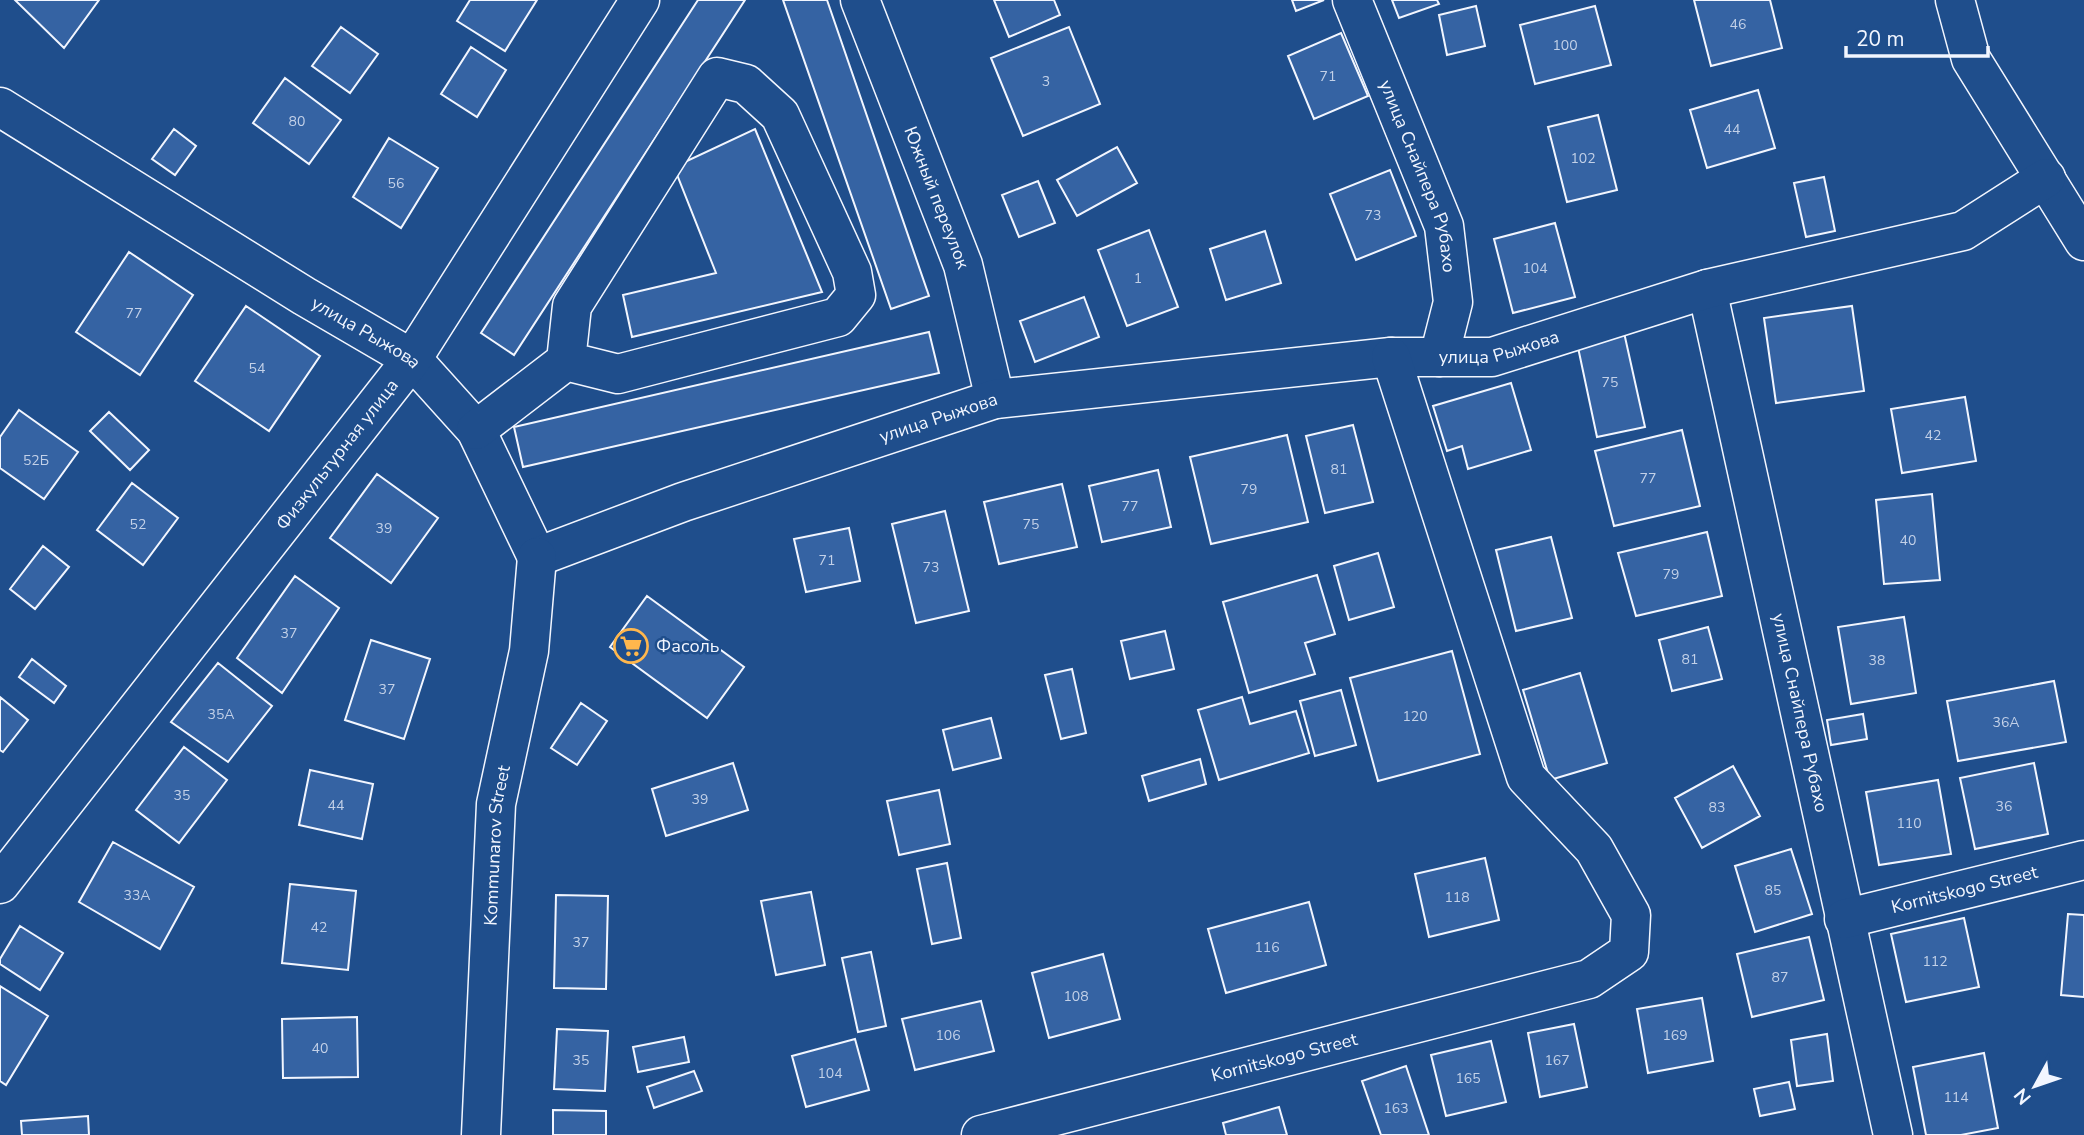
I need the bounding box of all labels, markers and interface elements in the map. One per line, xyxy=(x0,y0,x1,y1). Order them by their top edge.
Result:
scale bar xyxy=(1846,14,1988,58)
house number: 46 xyxy=(1730,15,1746,34)
text: 20 m xyxy=(1856,25,1905,53)
house number: 100 xyxy=(1552,36,1578,55)
house number: 71 xyxy=(1320,67,1336,86)
house number: 3 xyxy=(1042,72,1050,91)
street label: улица Снайпера Рубахо xyxy=(1374,76,1461,274)
house number: 80 xyxy=(289,112,305,131)
house number: 44 xyxy=(1724,120,1740,139)
street label: Южный переулок xyxy=(898,123,975,273)
house number: 102 xyxy=(1570,149,1596,168)
house number: 56 xyxy=(388,174,404,193)
house number: 73 xyxy=(1365,206,1381,225)
house number: 104 xyxy=(1522,259,1548,278)
house number: 1 xyxy=(1134,269,1142,288)
street label: улица Рыжова xyxy=(307,291,427,373)
house number: 77 xyxy=(126,304,142,323)
street label: улица Рыжова xyxy=(1439,325,1562,369)
house number: 54 xyxy=(249,359,265,378)
house number: 75 xyxy=(1602,373,1618,392)
street label: Физкультурная улица xyxy=(270,374,404,535)
street label: улица Рыжова xyxy=(876,387,1001,448)
house number: 42 xyxy=(1925,426,1941,445)
house number: 52Б xyxy=(23,451,49,470)
house number: 81 xyxy=(1331,460,1347,479)
house number: 77 xyxy=(1640,469,1656,488)
house number: 79 xyxy=(1241,480,1257,499)
house number: 77 xyxy=(1122,497,1138,516)
house number: 52 xyxy=(130,515,146,534)
house number: 75 xyxy=(1023,515,1039,534)
house number: 39 xyxy=(376,519,392,538)
house number: 40 xyxy=(1900,531,1916,550)
house number: 71 xyxy=(819,551,835,570)
house number: 73 xyxy=(923,558,939,577)
house number: 79 xyxy=(1663,565,1679,584)
street label: улица Снайпера Рубахо xyxy=(1767,611,1834,815)
house number: 37 xyxy=(281,624,297,643)
supermarket icon: Фасоль xyxy=(612,627,650,665)
place label: Фасоль xyxy=(656,634,719,658)
house number: 81 xyxy=(1682,650,1698,669)
house number: 38 xyxy=(1869,651,1885,670)
house number: 37 xyxy=(379,680,395,699)
house number: 35А xyxy=(207,705,235,724)
house number: 120 xyxy=(1402,707,1428,726)
house number: 36А xyxy=(1992,713,2020,732)
street label: Kommunarov Street xyxy=(478,762,516,926)
house number: 35 xyxy=(174,786,190,805)
house number: 39 xyxy=(692,790,708,809)
house number: 44 xyxy=(328,796,344,815)
house number: 36 xyxy=(1996,797,2012,816)
house number: 83 xyxy=(1709,798,1725,817)
house number: 110 xyxy=(1896,814,1922,833)
street label: Kornitskogo Street xyxy=(1889,860,2041,919)
house number: 85 xyxy=(1765,881,1781,900)
house number: 33А xyxy=(123,886,151,905)
house number: 118 xyxy=(1444,888,1470,907)
house number: 42 xyxy=(311,918,327,937)
house number: 37 xyxy=(573,933,589,952)
house number: 116 xyxy=(1254,938,1280,957)
house number: 112 xyxy=(1922,952,1948,971)
house number: 87 xyxy=(1772,968,1788,987)
house number: 108 xyxy=(1063,987,1089,1006)
house number: 106 xyxy=(935,1026,961,1045)
house number: 169 xyxy=(1662,1026,1688,1045)
street label: Kornitskogo Street xyxy=(1208,1027,1361,1087)
house number: 40 xyxy=(312,1039,328,1058)
house number: 35 xyxy=(573,1051,589,1070)
house number: 167 xyxy=(1544,1051,1570,1070)
north arrow xyxy=(2000,1051,2070,1121)
house number: 104 xyxy=(817,1064,843,1083)
house number: 165 xyxy=(1455,1069,1481,1088)
text: N xyxy=(2008,1082,2037,1110)
house number: 114 xyxy=(1943,1088,1969,1107)
house number: 163 xyxy=(1383,1099,1409,1118)

